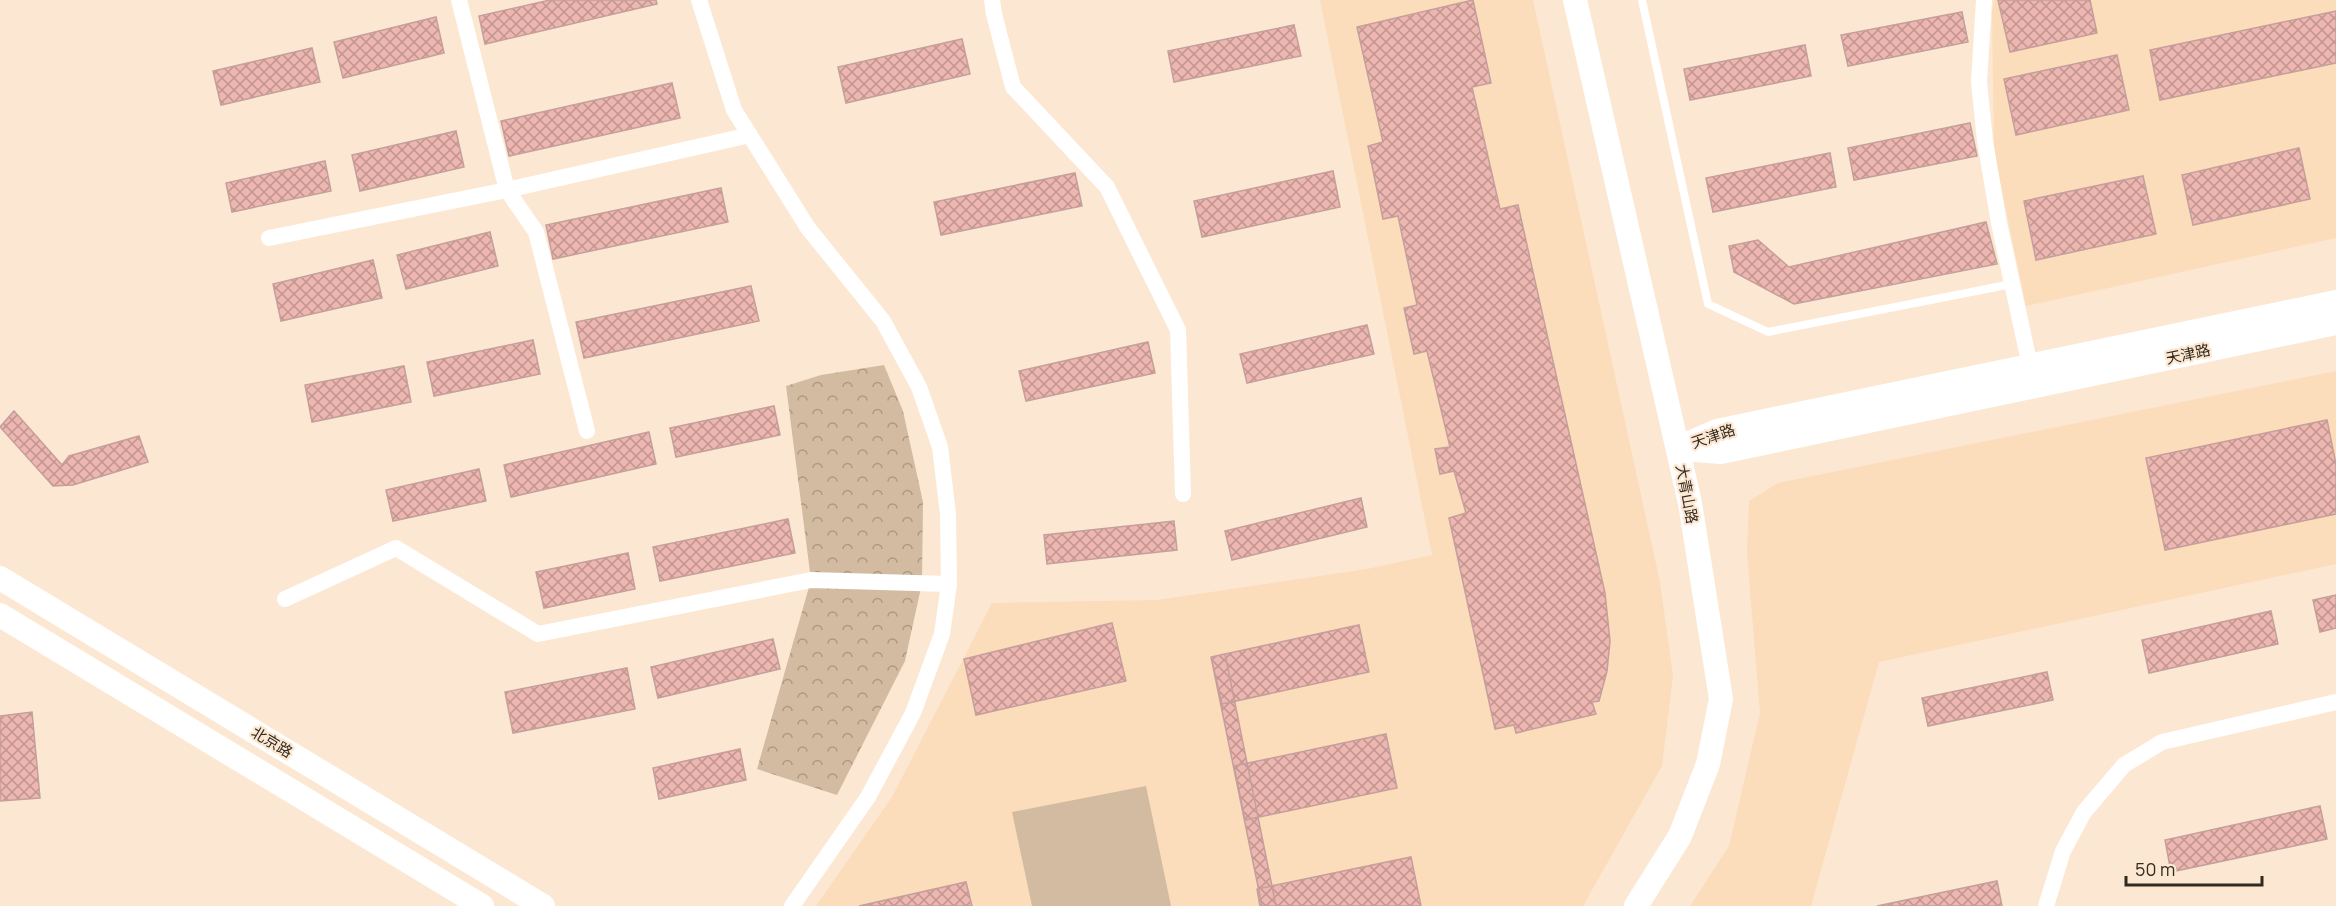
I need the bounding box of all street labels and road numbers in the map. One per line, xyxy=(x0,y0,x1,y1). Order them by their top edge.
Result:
street label: 天津路 xyxy=(2164,339,2212,369)
street label: 天津路 xyxy=(1688,419,1738,453)
street label: 大青山路 xyxy=(1671,463,1703,525)
street label: 北京路 xyxy=(247,721,297,763)

